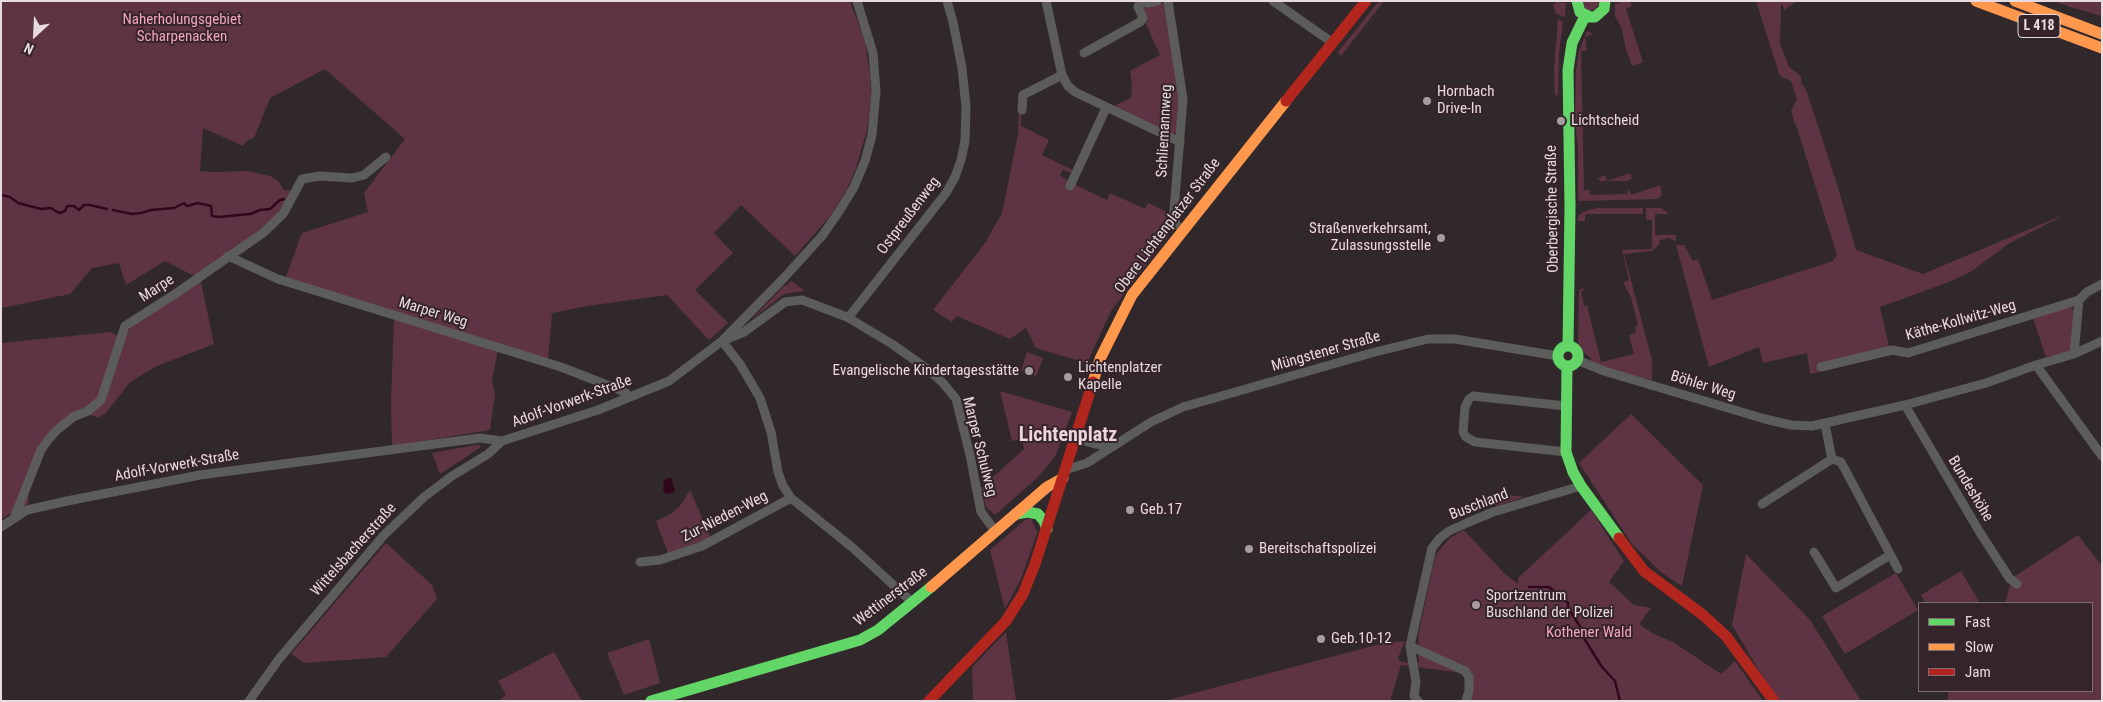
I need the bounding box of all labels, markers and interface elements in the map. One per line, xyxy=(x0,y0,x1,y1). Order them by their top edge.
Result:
north arrow xyxy=(10,10,60,60)
park label: Naherholungsgebiet Scharpenacken xyxy=(122,11,242,46)
road number: L 418 xyxy=(2018,15,2060,38)
text: N xyxy=(21,40,36,58)
place label: Hornbach Drive-In xyxy=(1437,83,1494,118)
street label: Schliemannweg xyxy=(1154,84,1176,178)
marker: Hornbach Drive-In xyxy=(1421,95,1433,107)
place label: Lichtscheid xyxy=(1571,112,1639,130)
marker: Lichtscheid xyxy=(1555,115,1567,127)
street label: Oberbergische Straße xyxy=(1543,145,1563,273)
street label: Obere Lichtenplatzer Straße xyxy=(1111,155,1225,297)
street label: Ostpreußenweg xyxy=(874,174,944,258)
place label: Straßenverkehrsamt, Zulassungsstelle xyxy=(1309,220,1431,255)
marker: Straßenverkehrsamt, Zulassungsstelle xyxy=(1435,232,1447,244)
street label: Marpe xyxy=(136,271,178,307)
street label: Marper Weg xyxy=(396,294,470,332)
street label: Käthe-Kollwitz-Weg xyxy=(1904,297,2018,345)
street label: Müngstener Straße xyxy=(1269,328,1383,376)
place label: Lichtenplatzer Kapelle xyxy=(1078,359,1162,394)
place label: Evangelische Kindertagesstätte xyxy=(833,362,1019,380)
marker: Evangelische Kindertagesstätte xyxy=(1023,365,1035,377)
street label: Böhler Weg xyxy=(1668,368,1738,404)
marker: Lichtenplatzer Kapelle xyxy=(1062,371,1074,383)
street label: Adolf-Vorwerk-Straße xyxy=(510,372,634,432)
street label: Marper Schulweg xyxy=(958,395,1000,499)
district label: Lichtenplatz xyxy=(1019,424,1117,448)
street label: Adolf-Vorwerk-Straße xyxy=(113,446,241,486)
street label: Bundeshöhe xyxy=(1943,453,1997,525)
street label: Buschland xyxy=(1447,486,1511,524)
street label: Zur-Nieden-Weg xyxy=(679,488,771,546)
street label: Wittelsbacherstraße xyxy=(307,500,401,600)
place label: Geb.17 xyxy=(1140,501,1182,519)
marker: Geb.17 xyxy=(1124,504,1136,516)
place label: Bereitschaftspolizei xyxy=(1259,540,1377,558)
marker: Bereitschaftspolizei xyxy=(1243,543,1255,555)
street label: Wettinerstraße xyxy=(851,564,931,630)
place label: Sportzentrum Buschland der Polizei xyxy=(1486,587,1613,622)
marker: Sportzentrum Buschland der Polizei xyxy=(1470,599,1482,611)
legend xyxy=(1918,602,2093,692)
text: Fast xyxy=(1965,613,1990,631)
park label: Kothener Wald xyxy=(1546,624,1632,642)
place label: Geb.10-12 xyxy=(1331,630,1392,648)
marker: Geb.10-12 xyxy=(1315,633,1327,645)
text: Slow xyxy=(1965,638,1994,656)
text: Jam xyxy=(1965,663,1991,681)

